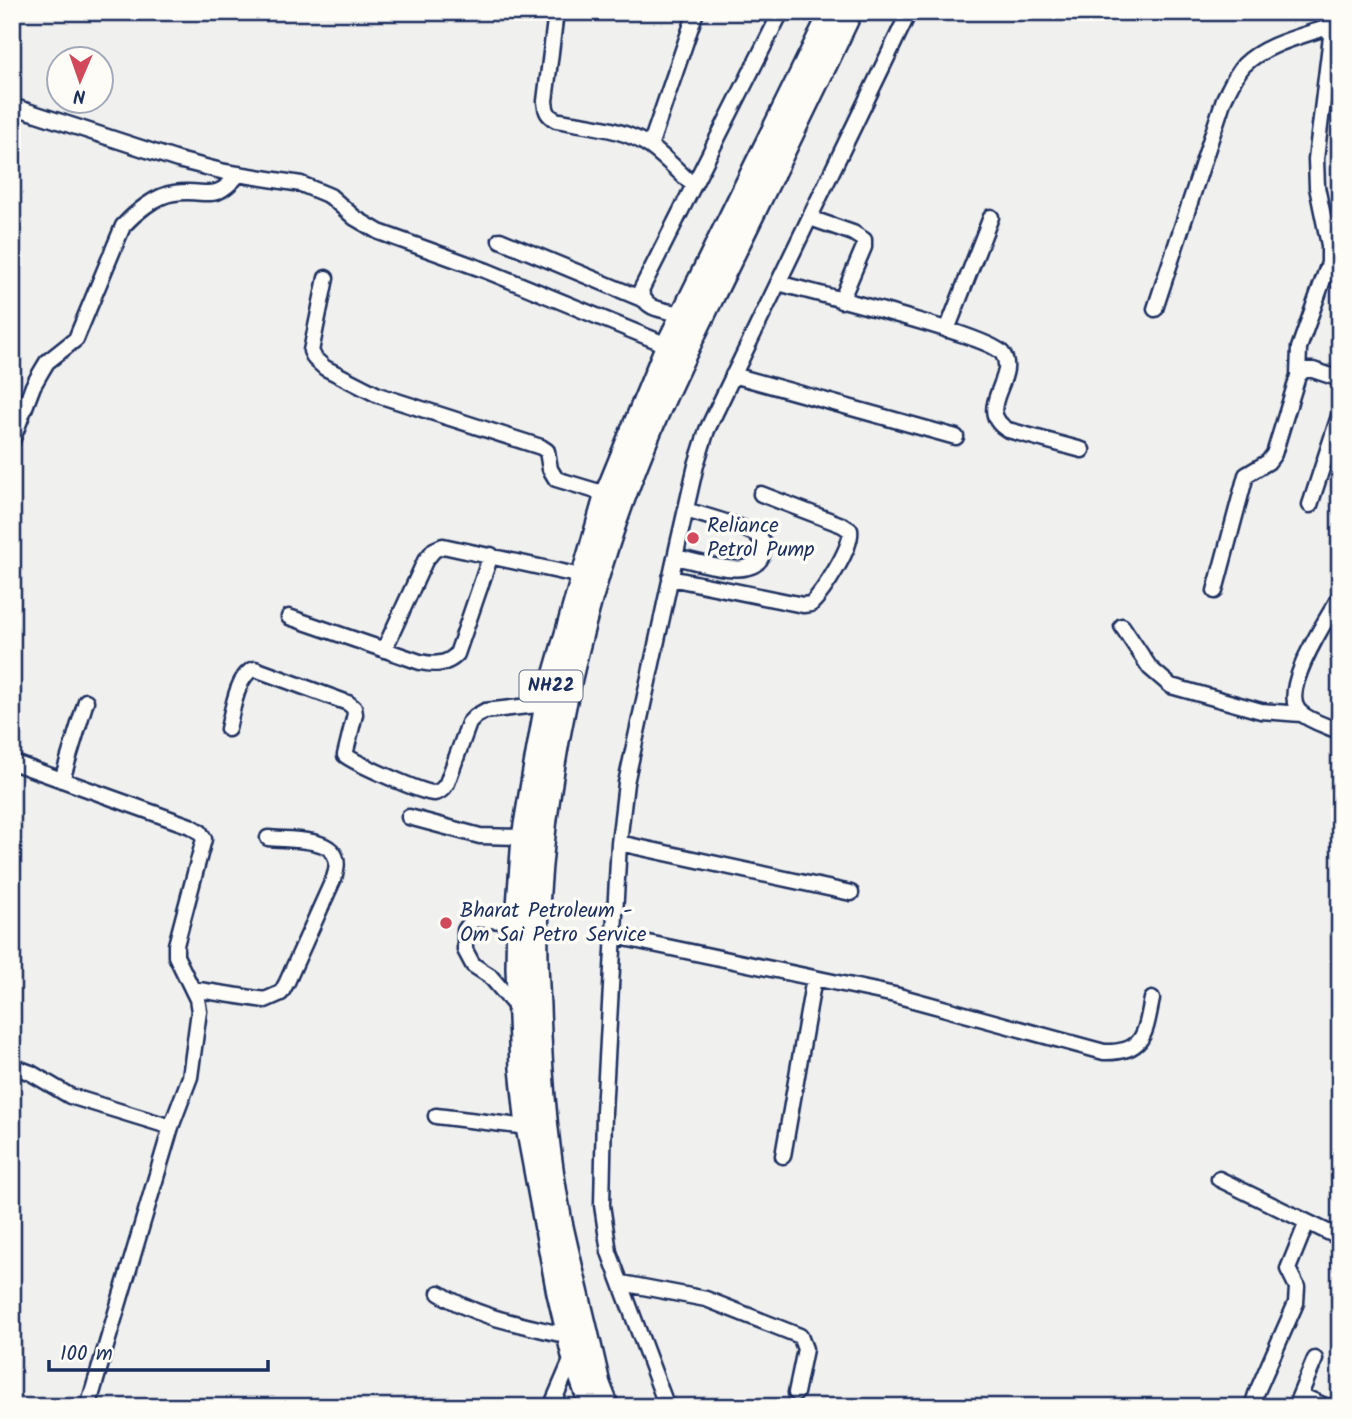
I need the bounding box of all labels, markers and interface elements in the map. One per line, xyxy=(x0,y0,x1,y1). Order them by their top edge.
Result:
north arrow xyxy=(46,46,116,116)
text: N xyxy=(73,80,86,110)
place label: Reliance Petrol Pump xyxy=(707,510,814,567)
marker: Reliance Petrol Pump xyxy=(685,530,701,546)
road number: NH22 xyxy=(520,670,582,702)
place label: Bharat Petroleum - Om Sai Petro Service xyxy=(460,895,647,952)
marker: Bharat Petroleum - Om Sai Petro Service xyxy=(438,915,454,931)
scale bar xyxy=(49,1328,268,1372)
text: 100 m xyxy=(60,1338,113,1371)

